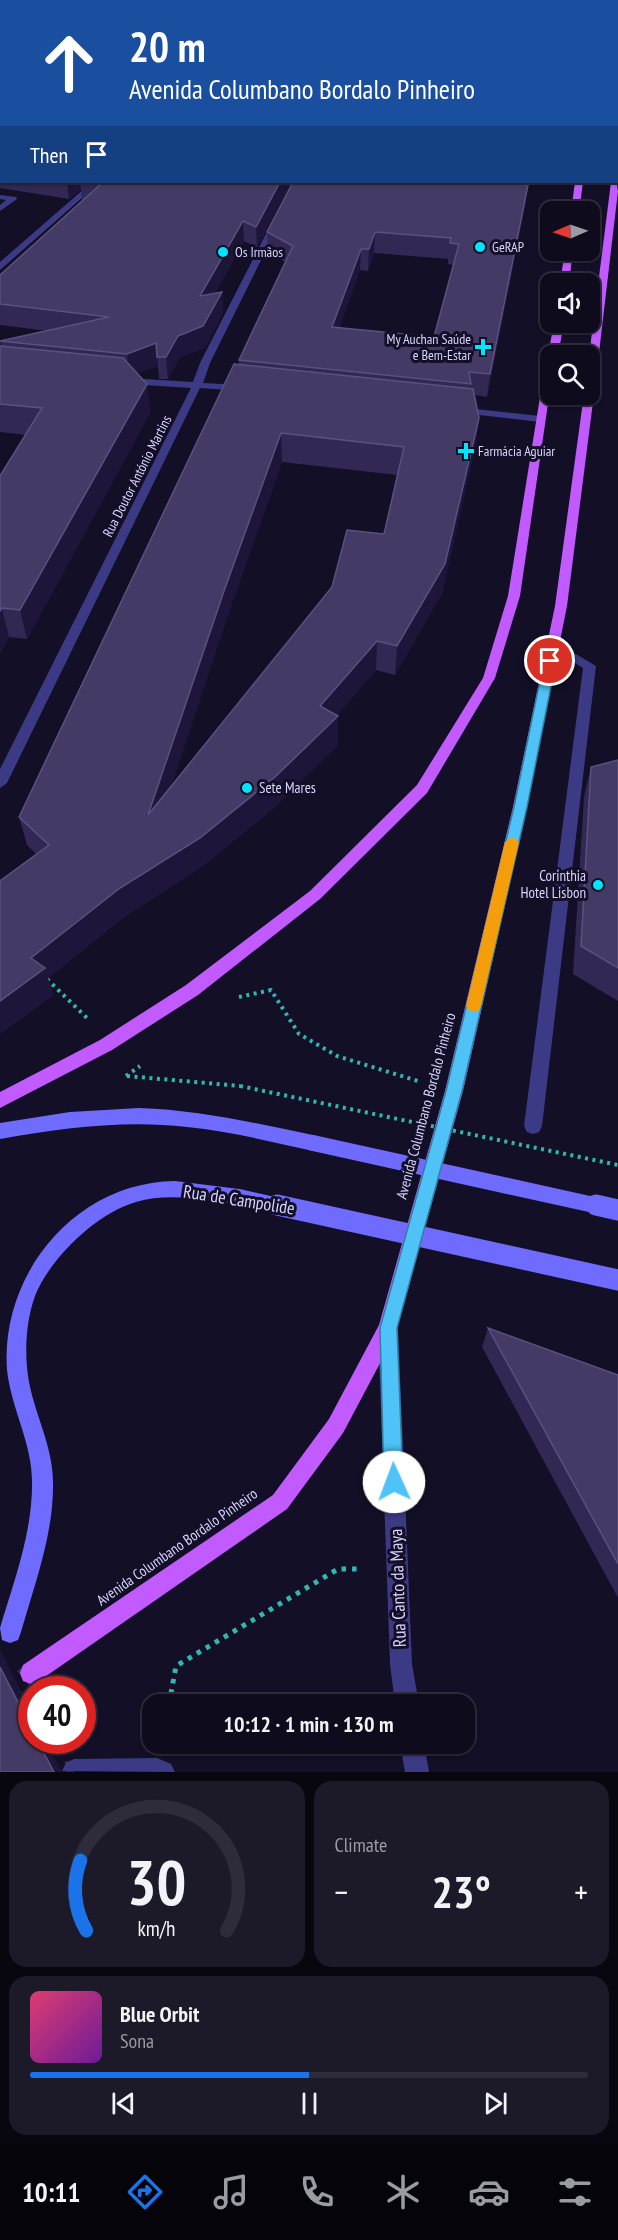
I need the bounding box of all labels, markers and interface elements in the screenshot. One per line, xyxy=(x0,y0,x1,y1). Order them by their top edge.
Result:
text: 20 m xyxy=(129,19,206,74)
icon: ahead xyxy=(30,24,108,102)
text: Avenida Columbano Bordalo Pinheiro xyxy=(129,72,475,106)
icon: arrive xyxy=(80,138,113,171)
text: Then xyxy=(30,141,68,169)
north arrow xyxy=(540,201,600,261)
map controls xyxy=(540,201,600,405)
place label: GeRAP xyxy=(492,238,524,256)
marker: GeRAP xyxy=(473,240,487,254)
place label: Os Irmãos xyxy=(235,243,283,261)
marker: Os Irmãos xyxy=(216,245,230,259)
button: sound xyxy=(540,273,600,333)
place label: My Auchan Saúde e Bem-Estar xyxy=(387,330,471,364)
marker: My Auchan Saúde e Bem-Estar xyxy=(476,340,490,354)
button: search xyxy=(540,345,600,405)
street label: Rua Doutor António Martins xyxy=(99,412,176,540)
place label: Farmácia Aguiar xyxy=(478,442,555,460)
marker: Farmácia Aguiar xyxy=(459,444,473,458)
pin xyxy=(524,635,575,686)
icon: arrive xyxy=(533,644,566,677)
place label: Sete Mares xyxy=(259,778,316,797)
marker: Sete Mares xyxy=(240,781,254,795)
place label: Corinthia Hotel Lisbon xyxy=(520,866,586,902)
marker: Corinthia Hotel Lisbon xyxy=(591,878,605,892)
street label: Avenida Columbano Bordalo Pinheiro xyxy=(391,1011,460,1201)
street label: Rua de Campolide xyxy=(182,1179,296,1220)
position arrow xyxy=(362,1450,426,1514)
street label: Avenida Columbano Bordalo Pinheiro xyxy=(93,1484,261,1609)
street label: Rua Canto da Maya xyxy=(384,1528,411,1648)
speed limit sign: 40 xyxy=(18,1676,96,1754)
text: 10:12 · 1 min · 130 m xyxy=(223,1710,394,1738)
text: Climate xyxy=(335,1832,387,1858)
text: 30 xyxy=(127,1841,187,1922)
text: 23° xyxy=(432,1862,491,1920)
text: − xyxy=(335,1870,348,1913)
text: + xyxy=(574,1870,588,1913)
text: km/h xyxy=(138,1914,176,1942)
text: Blue Orbit xyxy=(120,2000,199,2028)
text: Sona xyxy=(120,2028,154,2054)
icon: previous xyxy=(107,2087,140,2120)
icon: pause xyxy=(293,2087,326,2120)
icon: next xyxy=(479,2087,512,2120)
icon: directions xyxy=(124,2171,166,2213)
icon: music xyxy=(210,2171,252,2213)
icon: phone xyxy=(296,2171,338,2213)
icon: climate xyxy=(382,2171,424,2213)
icon: car xyxy=(468,2171,510,2213)
icon: filters xyxy=(554,2171,596,2213)
text: 10:11 xyxy=(22,2175,80,2209)

